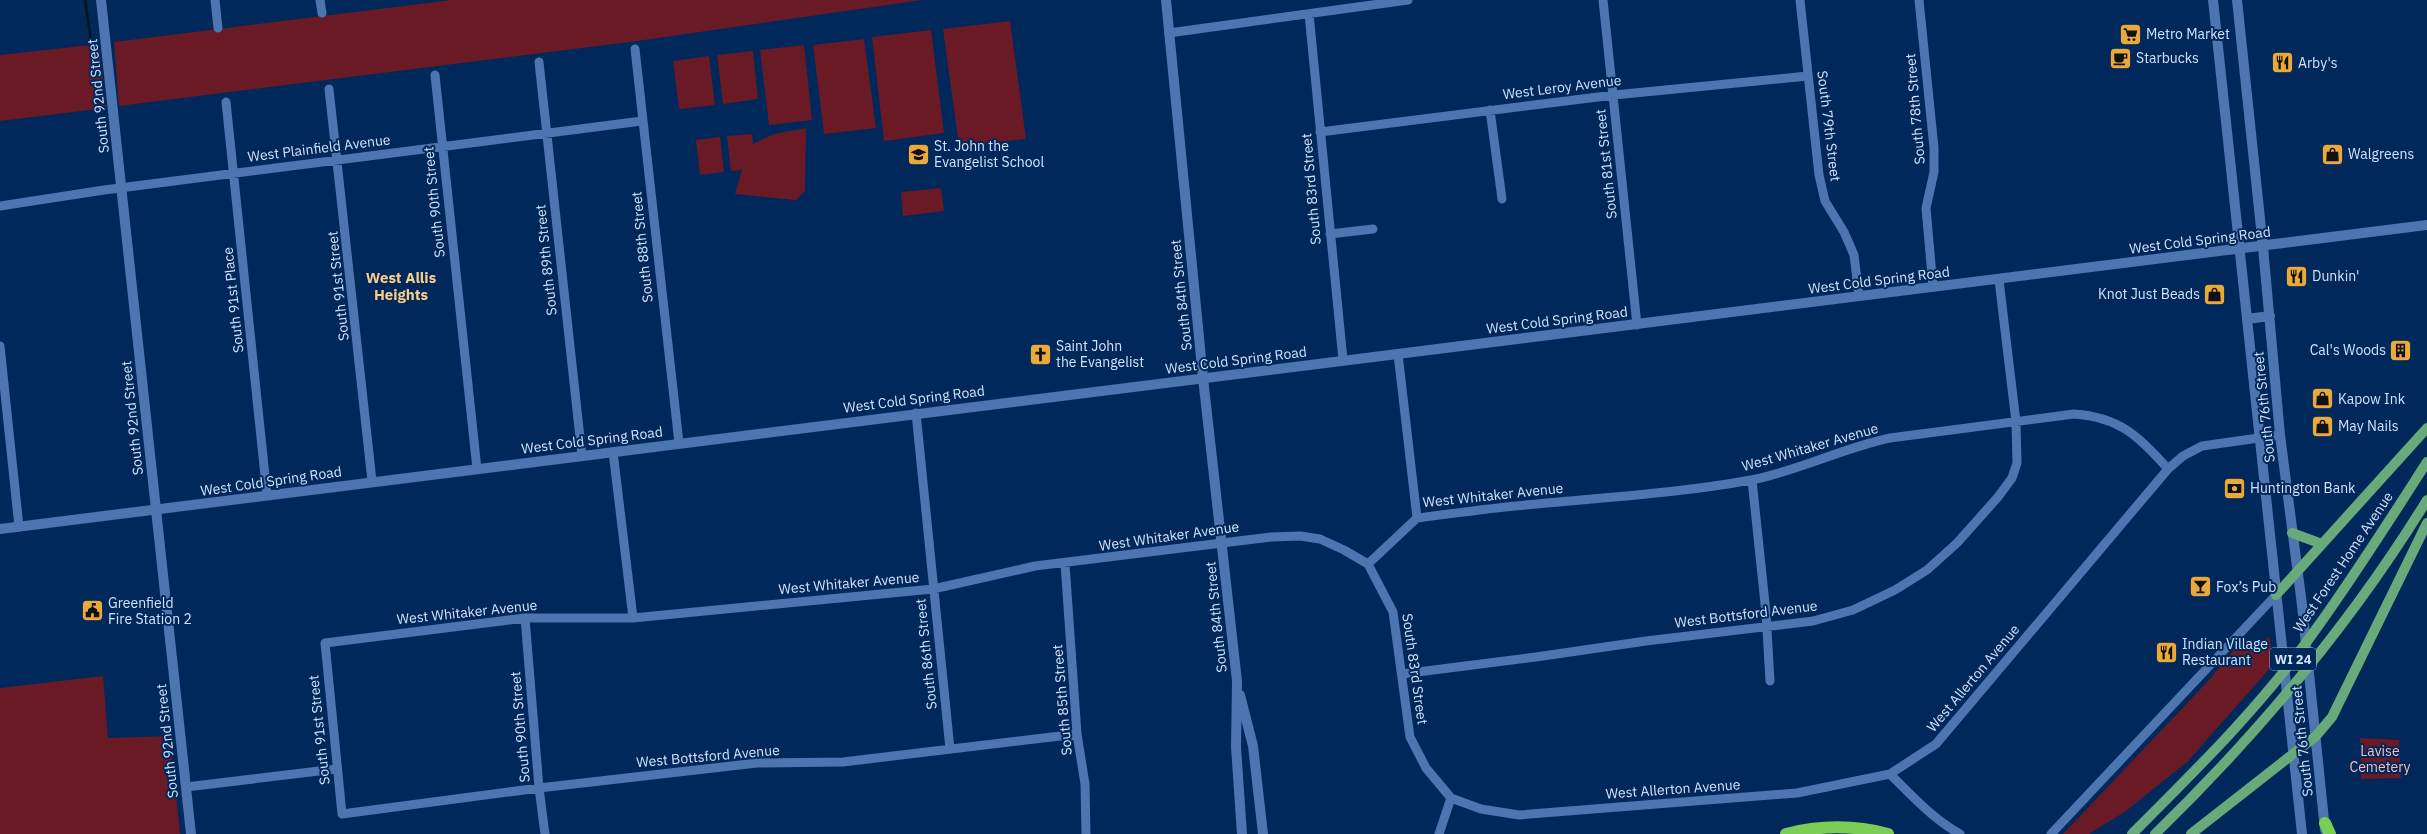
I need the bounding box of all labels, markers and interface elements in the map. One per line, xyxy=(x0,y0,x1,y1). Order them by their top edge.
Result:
supermarket icon: Metro Market xyxy=(2118,21,2144,47)
place label: Metro Market xyxy=(2146,25,2230,43)
street label: South 92nd Street xyxy=(83,38,113,154)
cafe icon: Starbucks xyxy=(2107,45,2133,71)
place label: Starbucks xyxy=(2136,49,2199,67)
restaurant icon: Arby's xyxy=(2270,50,2296,76)
street label: South 78th Street xyxy=(1901,53,1929,165)
place label: Arby's xyxy=(2298,54,2338,72)
street label: South 79th Street xyxy=(1813,70,1845,182)
street label: West Leroy Avenue xyxy=(1502,71,1623,103)
street label: South 81st Street xyxy=(1591,108,1621,220)
street label: West Plainfield Avenue xyxy=(247,130,392,166)
street label: South 83rd Street xyxy=(1297,132,1325,245)
place label: St. John the Evangelist School xyxy=(934,137,1044,171)
school or university icon: St. John the Evangelist School xyxy=(905,141,931,167)
shop icon: Walgreens xyxy=(2319,141,2345,167)
place label: Walgreens xyxy=(2348,145,2414,163)
street label: South 90th Street xyxy=(419,146,449,258)
street label: South 88th Street xyxy=(627,191,657,303)
street label: South 89th Street xyxy=(531,204,561,316)
street label: West Cold Spring Road xyxy=(2128,222,2272,258)
street label: South 91st Street xyxy=(323,230,353,342)
street label: South 84th Street xyxy=(1166,239,1196,351)
street label: South 91st Place xyxy=(218,246,248,354)
street label: West Cold Spring Road xyxy=(1807,262,1951,298)
restaurant icon: Dunkin' xyxy=(2284,263,2310,289)
place label: Dunkin' xyxy=(2312,267,2359,285)
district label: West Allis Heights xyxy=(366,268,437,304)
shop icon: Knot Just Beads xyxy=(2202,281,2228,307)
place label: Knot Just Beads xyxy=(2098,285,2200,303)
street label: West Cold Spring Road xyxy=(1485,302,1629,338)
place label: Saint John the Evangelist xyxy=(1056,337,1144,371)
building icon: Cal's Woods xyxy=(2388,337,2414,363)
church icon: Saint John the Evangelist xyxy=(1028,341,1054,367)
place label: Cal's Woods xyxy=(2310,341,2386,359)
street label: West Cold Spring Road xyxy=(1164,342,1308,378)
street label: South 76th Street xyxy=(2249,351,2279,463)
street label: South 92nd Street xyxy=(117,360,147,476)
street label: West Cold Spring Road xyxy=(842,381,986,417)
shop icon: Kapow Ink xyxy=(2310,386,2336,412)
place label: Kapow Ink xyxy=(2338,390,2406,408)
shop icon: May Nails xyxy=(2309,413,2335,439)
place label: May Nails xyxy=(2338,417,2399,435)
street label: West Whitaker Avenue xyxy=(1740,419,1881,475)
street label: West Cold Spring Road xyxy=(520,422,664,458)
street label: West Cold Spring Road xyxy=(199,462,343,500)
bank icon: Huntington Bank xyxy=(2221,475,2247,501)
street label: West Whitaker Avenue xyxy=(1422,479,1564,511)
place label: Huntington Bank xyxy=(2250,479,2356,497)
street label: West Forest Home Avenue xyxy=(2289,488,2397,636)
street label: West Whitaker Avenue xyxy=(1098,517,1240,555)
street label: South 84th Street xyxy=(1201,561,1231,673)
street label: West Whitaker Avenue xyxy=(778,568,920,598)
bar icon: Fox’s Pub xyxy=(2187,574,2213,600)
place label: Fox’s Pub xyxy=(2216,578,2276,596)
place label: Greenfield Fire Station 2 xyxy=(108,594,192,628)
street label: West Whitaker Avenue xyxy=(396,596,538,628)
street label: West Bottsford Avenue xyxy=(1674,596,1819,632)
public building icon: Greenfield Fire Station 2 xyxy=(80,598,106,624)
street label: South 86th Street xyxy=(911,598,941,710)
street label: South 83rd Street xyxy=(1398,612,1432,726)
street label: West Allerton Avenue xyxy=(1923,620,2023,735)
place label: Indian Village Restaurant xyxy=(2182,635,2268,669)
restaurant icon: Indian Village Restaurant xyxy=(2153,639,2179,665)
street label: South 85th Street xyxy=(1048,644,1076,756)
road number: WI 24 xyxy=(2270,648,2316,670)
street label: South 90th Street xyxy=(506,671,534,783)
street label: South 91st Street xyxy=(304,674,334,786)
street label: South 92nd Street xyxy=(152,683,182,799)
street label: South 76th Street xyxy=(2287,685,2317,797)
street label: West Bottsford Avenue xyxy=(636,741,781,771)
park label: Lavise Cemetery xyxy=(2349,742,2411,776)
street label: West Allerton Avenue xyxy=(1605,775,1741,803)

